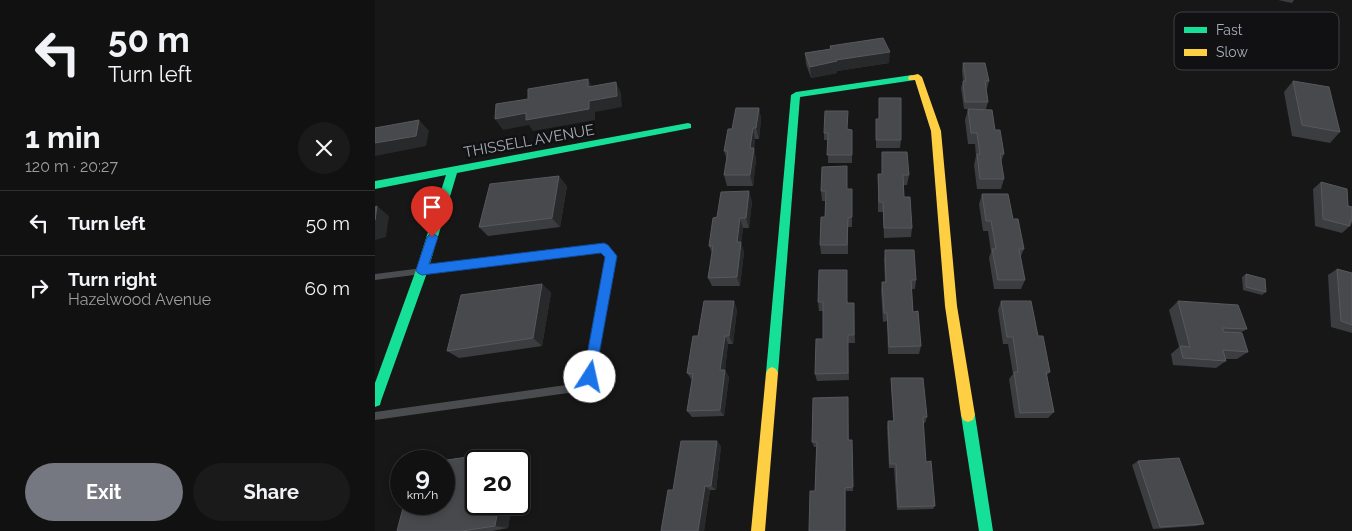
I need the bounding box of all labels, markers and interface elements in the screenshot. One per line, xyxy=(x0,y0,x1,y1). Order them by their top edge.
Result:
legend xyxy=(1174,12,1339,70)
text: 50 m xyxy=(108,19,190,60)
icon: left xyxy=(25,20,90,85)
text: Fast xyxy=(1216,22,1243,38)
text: Slow xyxy=(1216,44,1248,60)
text: Turn left xyxy=(108,61,192,87)
text: 1 min xyxy=(25,120,101,155)
street label: THISSELL AVENUE xyxy=(462,121,596,161)
button: close xyxy=(298,122,350,174)
text: 120 m · 20:27 xyxy=(25,157,118,176)
pin xyxy=(411,186,453,237)
icon: arrive xyxy=(418,193,446,221)
icon: left xyxy=(25,209,53,237)
text: Turn left xyxy=(68,212,145,234)
text: 50 m xyxy=(306,212,350,234)
text: Turn right xyxy=(68,268,157,290)
icon: right xyxy=(25,274,53,302)
text: 60 m xyxy=(305,277,350,299)
text: Hazelwood Avenue xyxy=(68,290,211,309)
position arrow xyxy=(563,350,615,402)
speed limit sign: 20 xyxy=(465,450,530,515)
text: 9 xyxy=(415,461,430,491)
button: Exit xyxy=(25,463,183,521)
button: Share xyxy=(193,463,350,521)
text: km/h xyxy=(407,488,438,502)

